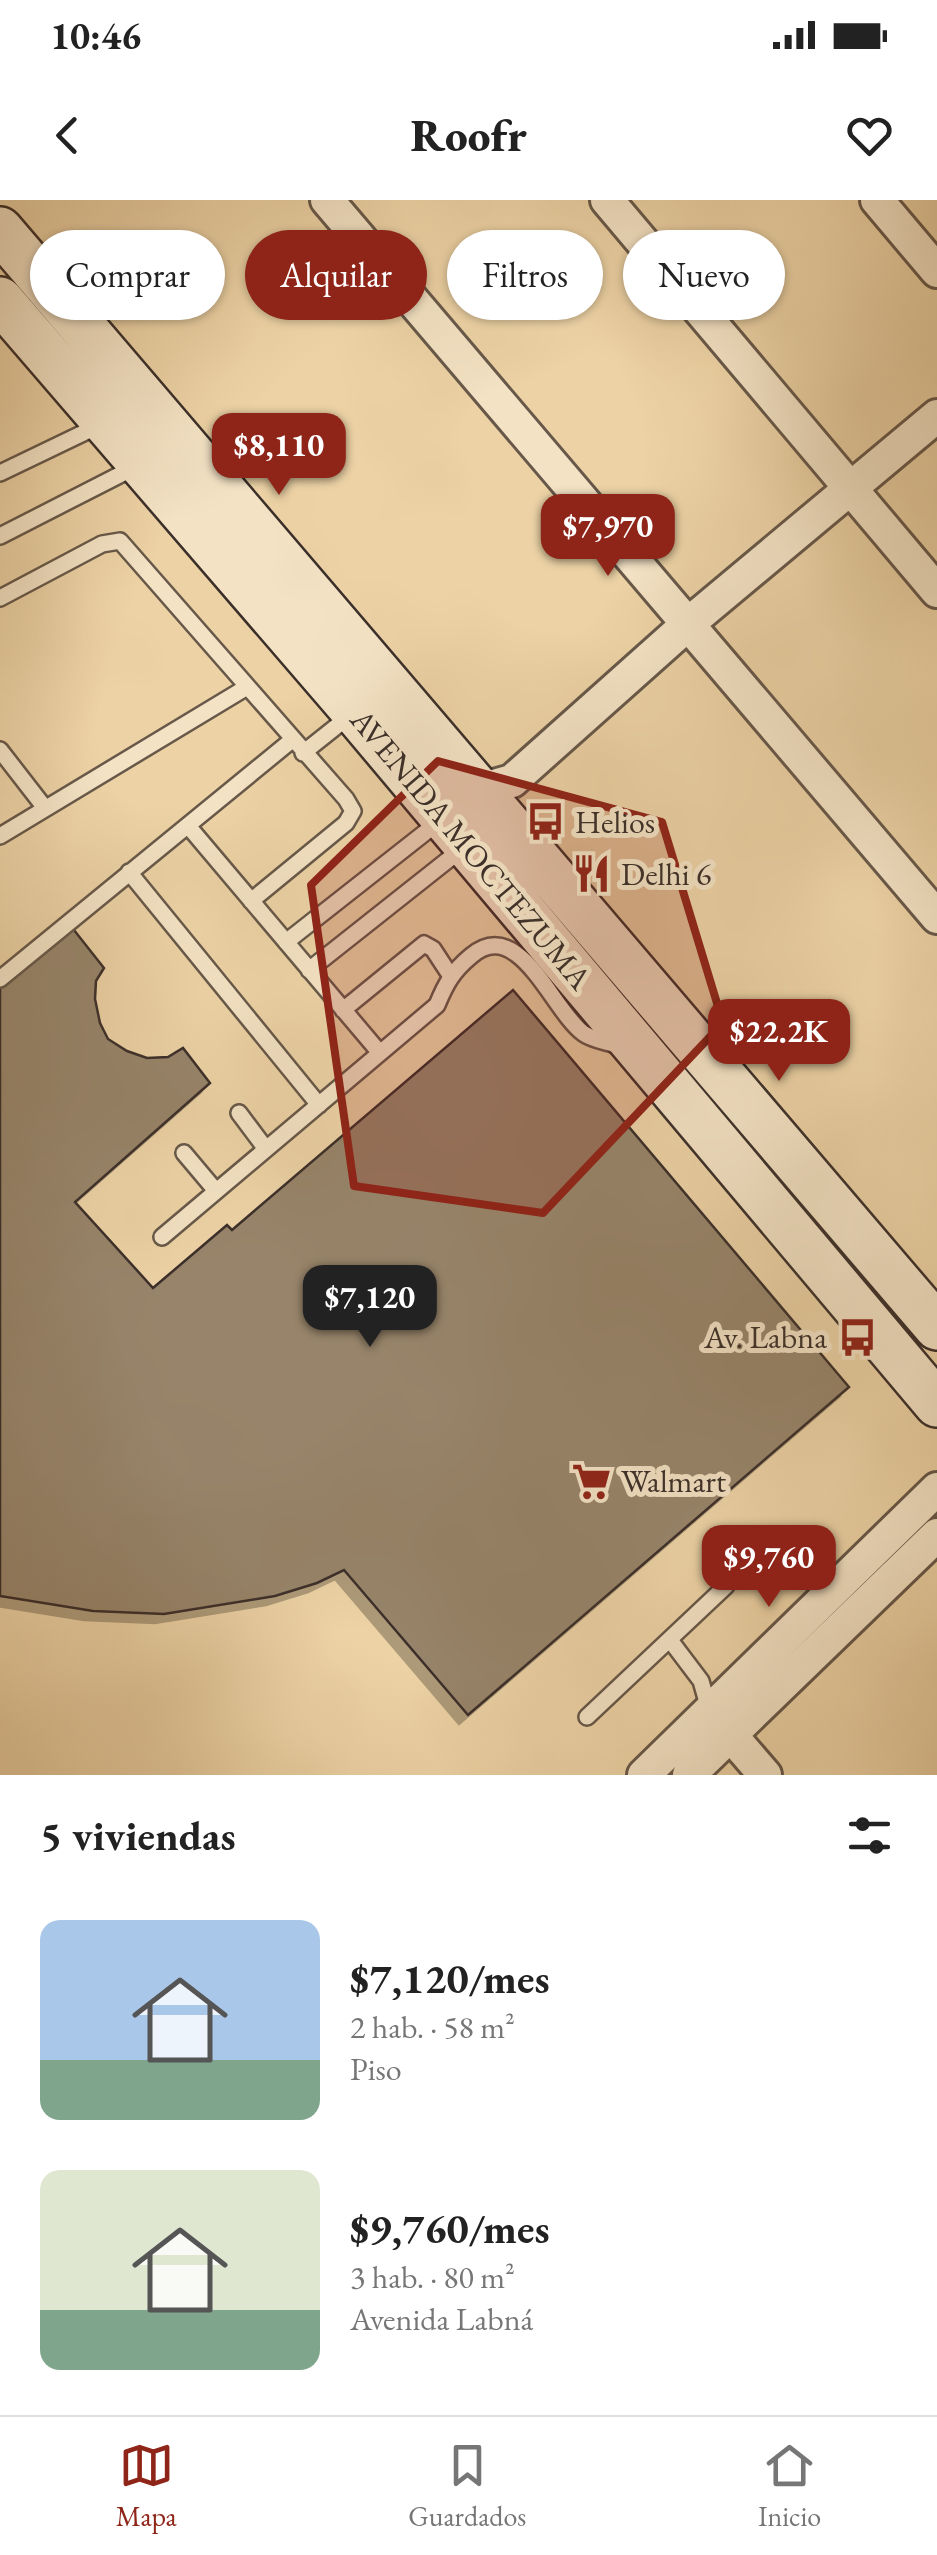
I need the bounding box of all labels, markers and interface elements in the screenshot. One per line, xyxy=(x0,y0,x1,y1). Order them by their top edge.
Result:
text: 10:46 xyxy=(50,11,141,60)
text: Roofr xyxy=(410,106,527,164)
icon: back xyxy=(40,108,95,163)
icon: heart xyxy=(842,108,897,163)
chip: Comprar xyxy=(30,230,225,320)
chip: Alquilar xyxy=(245,230,427,320)
chip: Filtros xyxy=(447,230,603,320)
chip: Nuevo xyxy=(623,230,785,320)
pin: $8,110 xyxy=(198,413,360,498)
text: $8,110 xyxy=(234,424,324,466)
pin: $7,970 xyxy=(527,494,689,579)
text: $7,970 xyxy=(563,505,653,547)
street label: AVENIDA MOCTEZUMA xyxy=(340,699,602,999)
bus stop icon: Helios xyxy=(524,801,566,843)
place label: Helios xyxy=(575,801,655,843)
restaurant icon: Delhi 6 xyxy=(570,853,612,895)
place label: Delhi 6 xyxy=(621,853,711,895)
pin: $22.2K xyxy=(698,999,860,1084)
text: $22.2K xyxy=(730,1010,828,1052)
pin: $7,120 xyxy=(289,1265,451,1350)
text: $7,120 xyxy=(325,1276,415,1318)
place label: Av. Labna xyxy=(703,1316,827,1358)
bus stop icon: Av. Labna xyxy=(836,1316,878,1358)
supermarket icon: Walmart xyxy=(570,1460,612,1502)
place label: Walmart xyxy=(621,1460,726,1502)
pin: $9,760 xyxy=(688,1525,850,1610)
text: $9,760 xyxy=(724,1536,814,1578)
text: 5 viviendas xyxy=(40,1808,236,1863)
icon: filters xyxy=(842,1808,897,1863)
text: $7,120/mes xyxy=(350,1951,550,2006)
icon: home xyxy=(120,1960,240,2080)
text: 2 hab. · 58 m² xyxy=(350,2006,515,2048)
text: Piso xyxy=(350,2048,402,2090)
text: $9,760/mes xyxy=(350,2201,550,2256)
icon: home xyxy=(120,2210,240,2330)
text: 3 hab. · 80 m² xyxy=(350,2256,515,2298)
text: Avenida Labná xyxy=(350,2298,533,2340)
tab: Mapa xyxy=(116,2438,177,2534)
tab: Guardados xyxy=(408,2438,526,2534)
tab: Inicio xyxy=(758,2438,821,2534)

